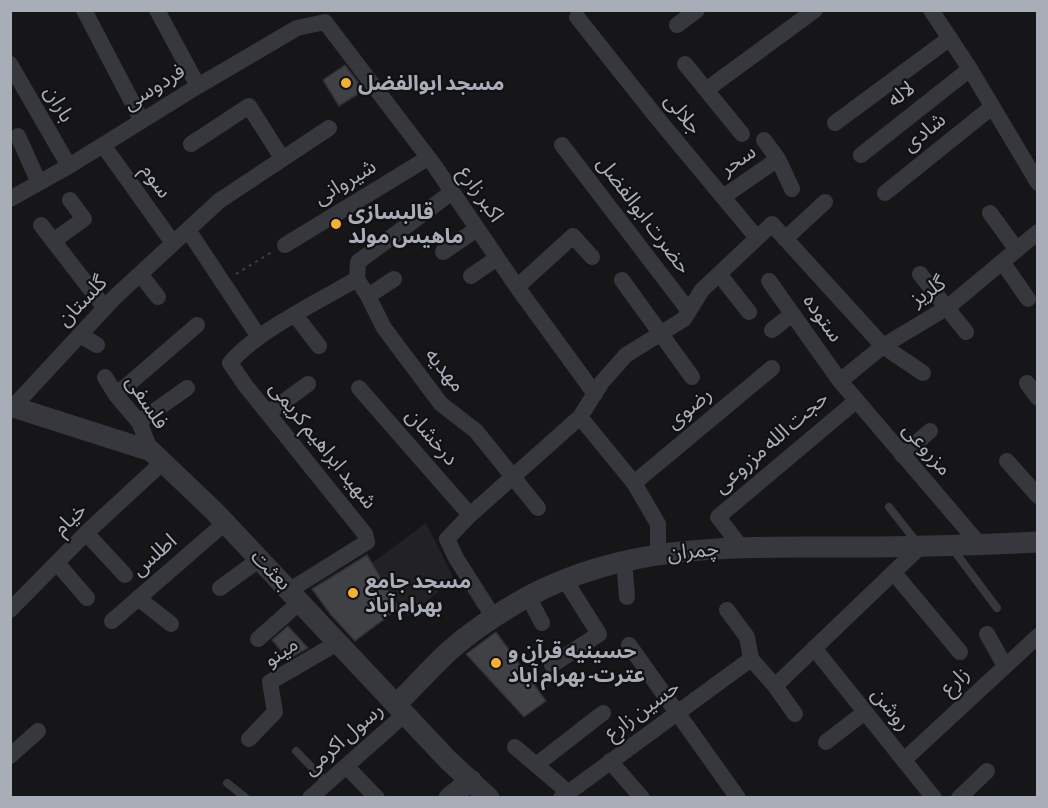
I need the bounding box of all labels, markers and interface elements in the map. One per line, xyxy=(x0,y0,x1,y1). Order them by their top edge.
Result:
street label: فردوسی xyxy=(118,58,190,116)
place label: مسجد ابوالفضل xyxy=(358,70,504,96)
street label: لاله xyxy=(882,75,920,113)
marker: مسجد ابوالفضل xyxy=(339,76,353,90)
street label: باران xyxy=(39,81,79,127)
street label: جلالی xyxy=(659,88,707,140)
street label: شادی xyxy=(897,107,951,157)
street label: سحر xyxy=(715,139,761,181)
street label: حضرت ابوالفضل xyxy=(592,151,696,279)
street label: شیروانی xyxy=(309,154,381,210)
street label: سوم xyxy=(135,159,177,203)
street label: اکبر زارع xyxy=(453,161,509,227)
place label: قالبسازی ماهیس مولد xyxy=(348,199,463,249)
marker: قالبسازی ماهیس مولد xyxy=(329,217,343,231)
street label: گلستان xyxy=(52,270,112,332)
street label: گلریز xyxy=(906,270,950,312)
street label: ستوده xyxy=(798,289,848,347)
street label: مهدیه xyxy=(420,343,470,397)
street label: فلسفی xyxy=(120,370,174,434)
street label: شهید ابراهیم کریمی xyxy=(264,376,382,514)
street label: رضوی xyxy=(661,382,717,434)
street label: حجت الله مزروعی xyxy=(708,385,834,499)
street label: درخشان xyxy=(400,403,464,471)
street label: مزروعی xyxy=(897,417,957,481)
street label: خیام xyxy=(48,497,92,541)
street label: اطلس xyxy=(126,528,182,582)
street label: چمران xyxy=(666,536,720,566)
street label: بعثت xyxy=(245,544,297,596)
place label: مسجد جامع بهرام آباد xyxy=(365,568,471,618)
marker: مسجد جامع بهرام آباد xyxy=(346,586,360,600)
street label: مینو xyxy=(259,631,303,673)
place label: حسینیه قرآن و عترت- بهرام آباد xyxy=(508,638,645,688)
marker: حسینیه قرآن و عترت- بهرام آباد xyxy=(489,656,503,670)
street label: زارع xyxy=(935,661,975,701)
street label: حسین زارع xyxy=(599,674,685,746)
street label: روشن xyxy=(866,682,916,736)
street label: رسول اکرمی xyxy=(298,697,388,781)

